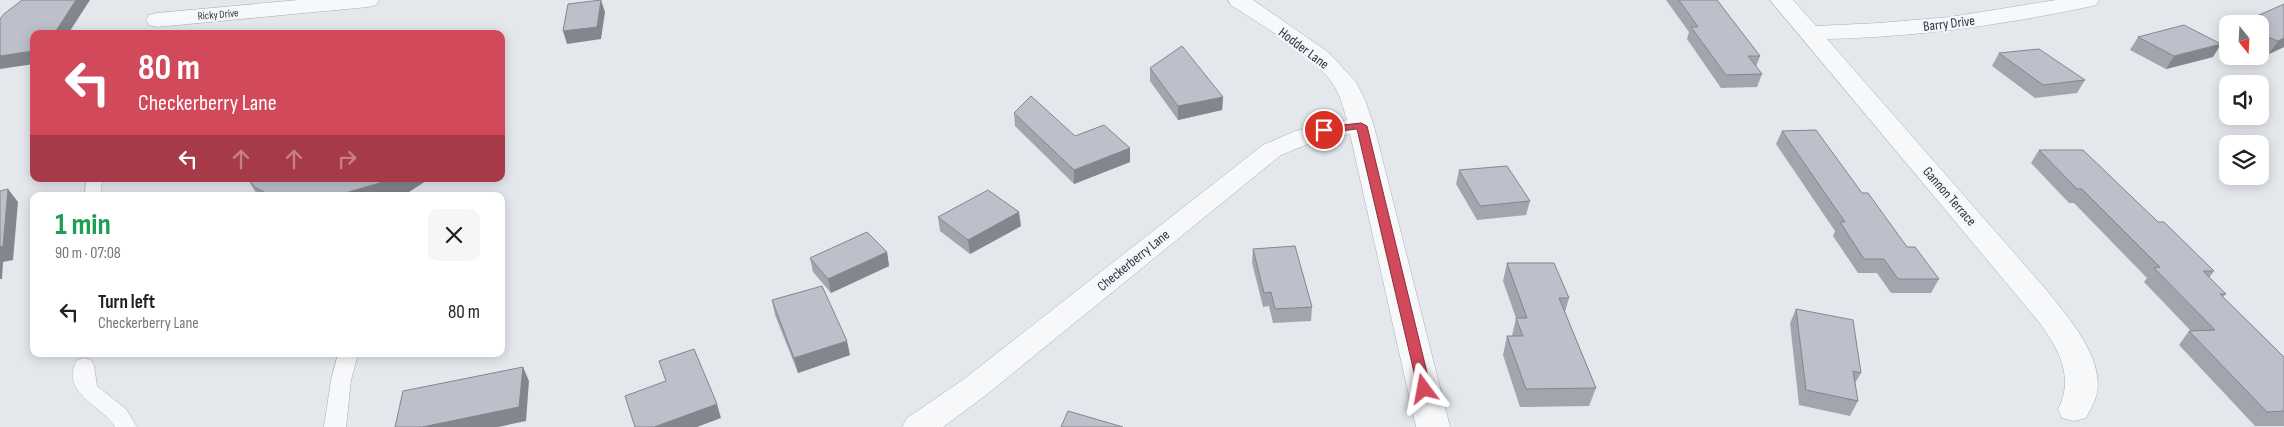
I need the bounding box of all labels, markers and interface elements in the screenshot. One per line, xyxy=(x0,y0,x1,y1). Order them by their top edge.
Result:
street label: Ricky Drive xyxy=(197,6,239,23)
street label: Barry Drive xyxy=(1922,12,1976,35)
north arrow xyxy=(2219,15,2269,65)
map controls xyxy=(2219,15,2269,185)
street label: Hodder Lane xyxy=(1275,24,1332,73)
text: 80 m xyxy=(138,47,200,90)
icon: left xyxy=(55,50,120,115)
button: sound xyxy=(2219,75,2269,125)
text: Checkerberry Lane xyxy=(138,90,277,117)
pin xyxy=(1303,109,1345,151)
icon: arrive xyxy=(1310,116,1338,144)
button: layers xyxy=(2219,135,2269,185)
icon: left xyxy=(174,145,202,173)
icon: ahead xyxy=(227,145,255,173)
icon: ahead xyxy=(280,145,308,173)
icon: right xyxy=(333,145,361,173)
street label: Gannon Terrace xyxy=(1919,163,1980,229)
text: 1 min xyxy=(55,207,111,243)
button: close xyxy=(428,209,480,261)
street label: Checkerberry Lane xyxy=(1094,226,1173,295)
text: 90 m · 07:08 xyxy=(55,244,121,263)
text: Turn left xyxy=(98,291,155,314)
icon: left xyxy=(55,298,83,326)
text: 80 m xyxy=(448,301,480,324)
text: Checkerberry Lane xyxy=(98,314,199,333)
position arrow xyxy=(1397,362,1449,414)

